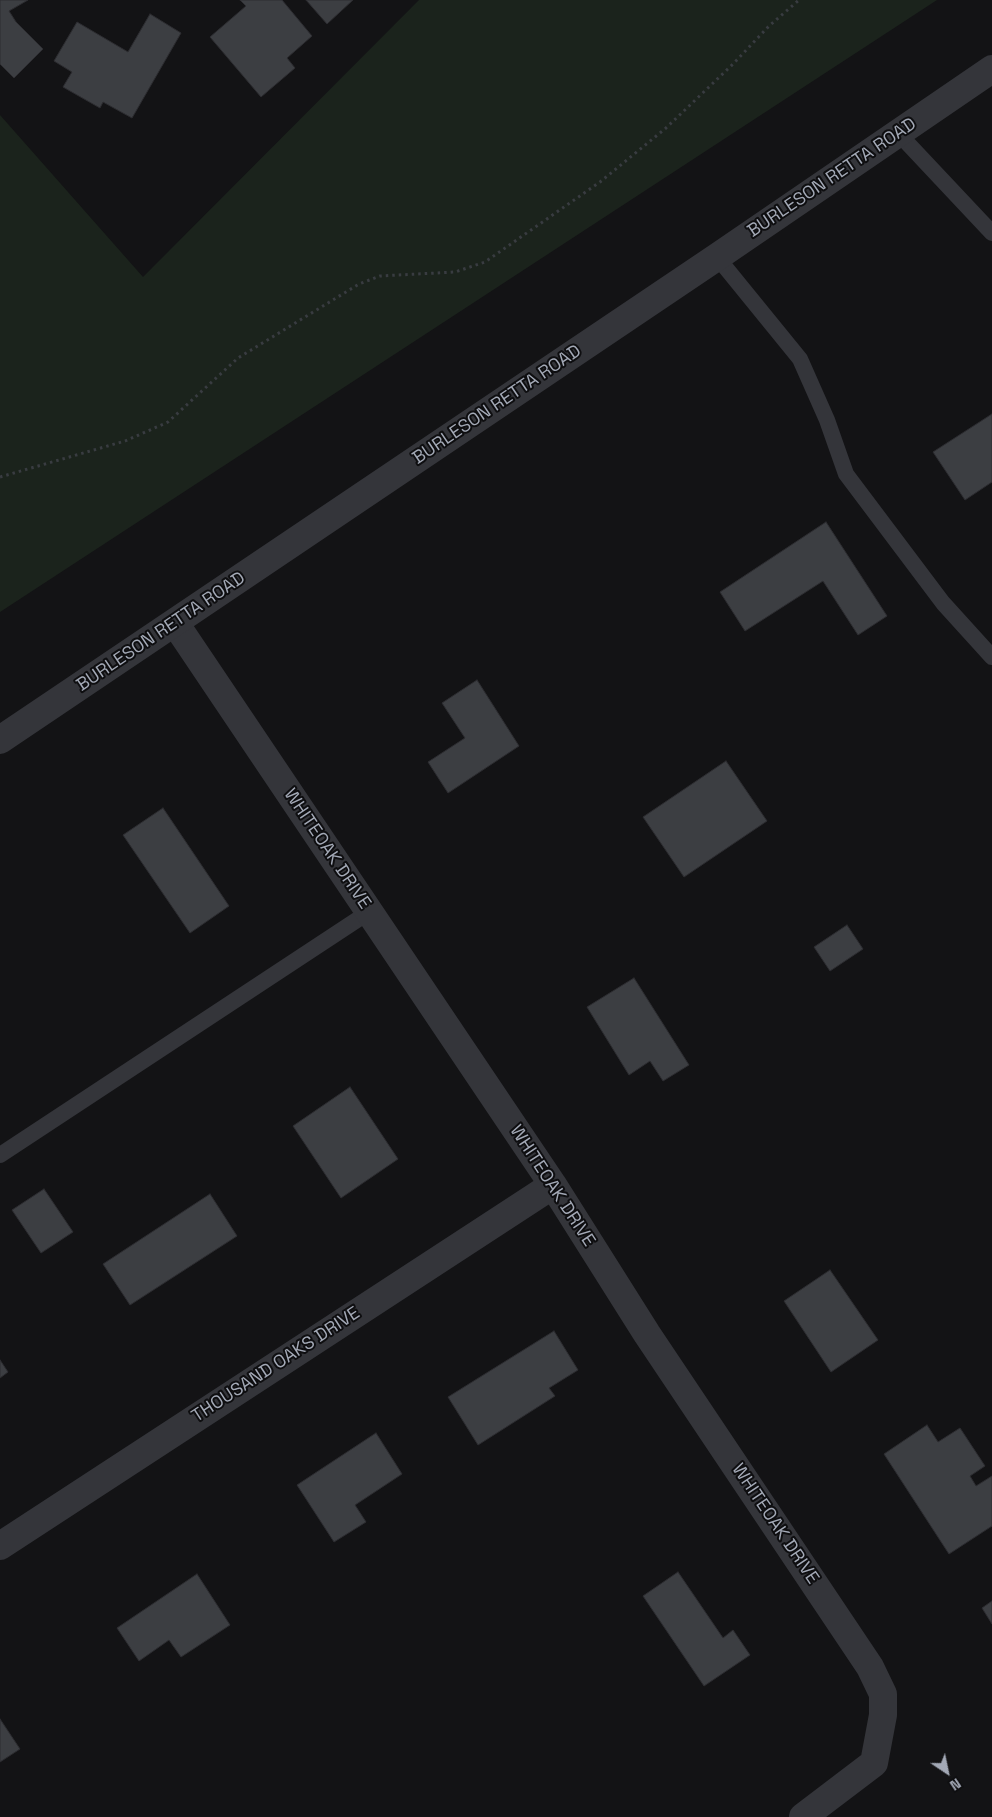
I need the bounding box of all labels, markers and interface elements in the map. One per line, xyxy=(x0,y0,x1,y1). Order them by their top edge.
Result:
street label: BURLESON RETTA ROAD xyxy=(744,114,920,242)
street label: BURLESON RETTA ROAD xyxy=(409,341,585,469)
street label: BURLESON RETTA ROAD xyxy=(73,568,249,696)
street label: WHITEOAK DRIVE xyxy=(279,785,375,913)
street label: WHITEOAK DRIVE xyxy=(505,1121,599,1251)
street label: THOUSAND OAKS DRIVE xyxy=(188,1303,364,1427)
street label: WHITEOAK DRIVE xyxy=(727,1460,823,1588)
north arrow xyxy=(922,1747,972,1797)
text: N xyxy=(946,1774,964,1795)

